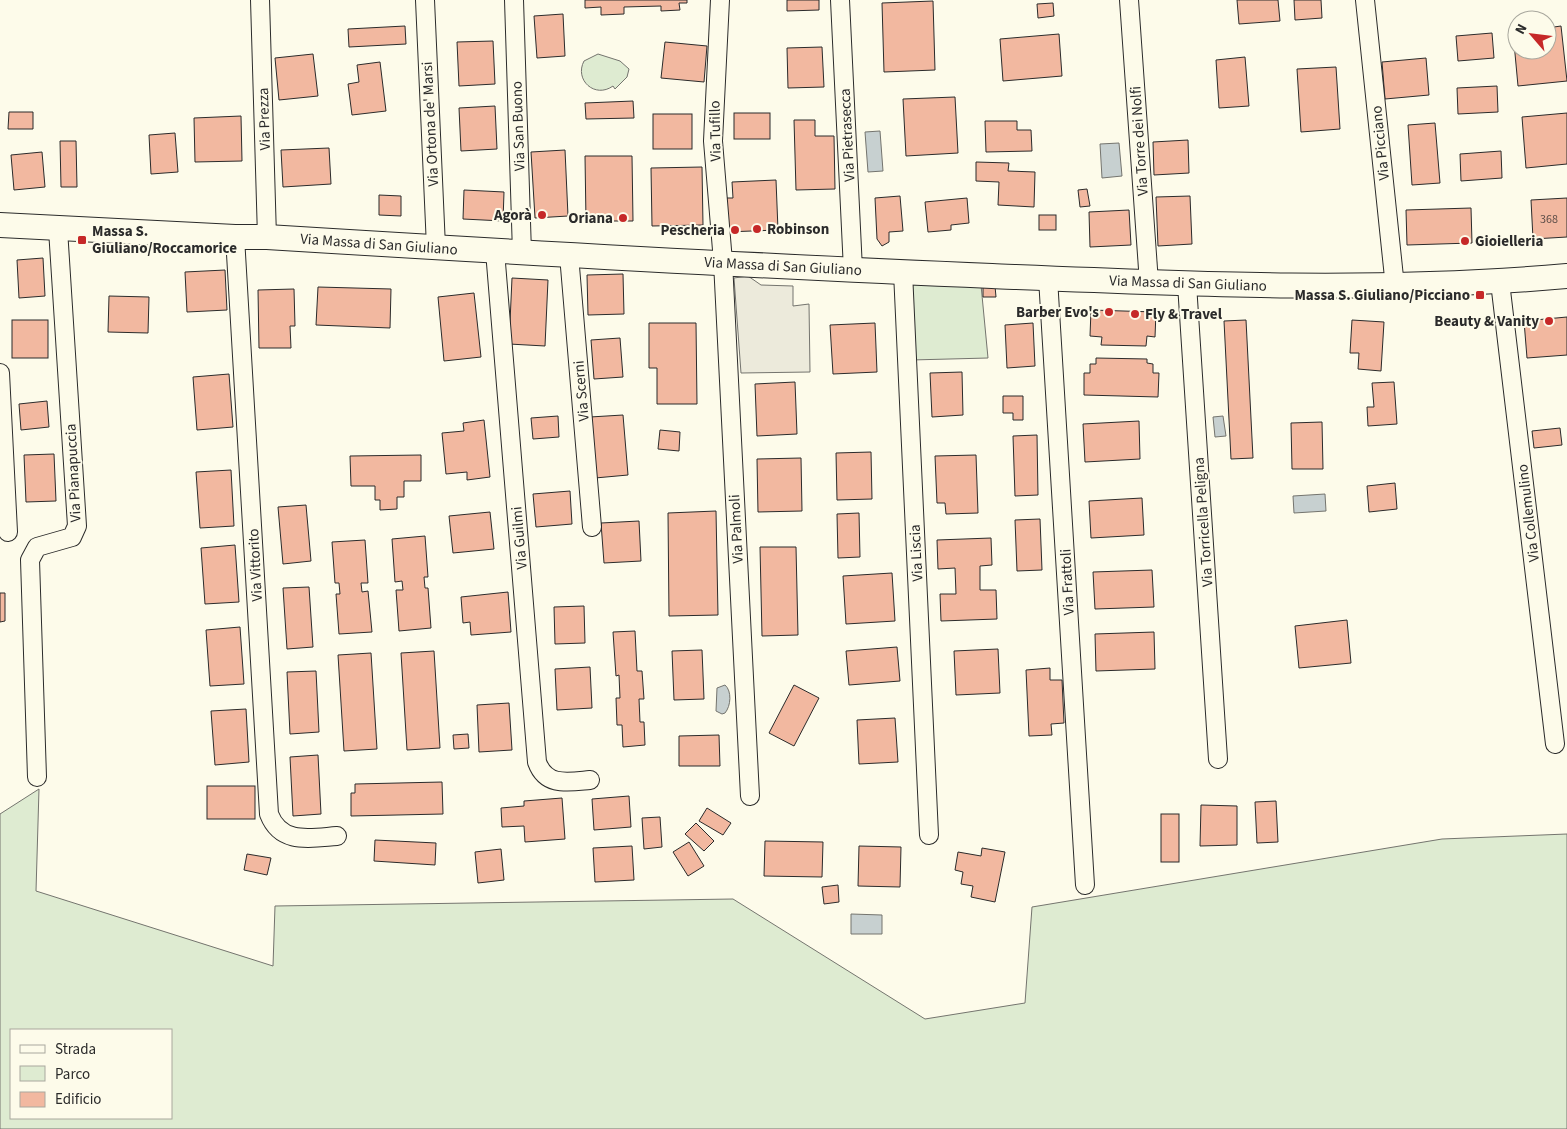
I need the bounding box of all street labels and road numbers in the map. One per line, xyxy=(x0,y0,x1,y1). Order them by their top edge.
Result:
street label: Via Ortona de' Marsi xyxy=(417,61,444,187)
street label: Via San Buono xyxy=(506,81,531,171)
street label: Via Torre dei Nolfi xyxy=(1125,85,1154,197)
street label: Via Prezza xyxy=(253,87,276,151)
street label: Via Pietrasecca xyxy=(835,88,860,182)
street label: Via Tufillo xyxy=(704,100,727,162)
street label: Via Picciano xyxy=(1366,105,1395,181)
street label: Via Massa di San Giuliano xyxy=(299,229,458,260)
street label: Via Massa di San Giuliano xyxy=(704,252,862,281)
street label: Via Massa di San Giuliano xyxy=(1109,270,1267,297)
street label: Via Scerni xyxy=(568,360,595,422)
street label: Via Pianapuccia xyxy=(60,423,87,523)
street label: Via Torricella Peligna xyxy=(1188,456,1219,587)
street label: Via Collemulino xyxy=(1512,463,1545,563)
street label: Via Palmoli xyxy=(724,494,749,564)
street label: Via Guilmi xyxy=(506,506,533,570)
street label: Via Liscia xyxy=(905,524,928,582)
street label: Via Vittorito xyxy=(243,528,268,602)
street label: Via Frattoli xyxy=(1055,548,1080,616)

